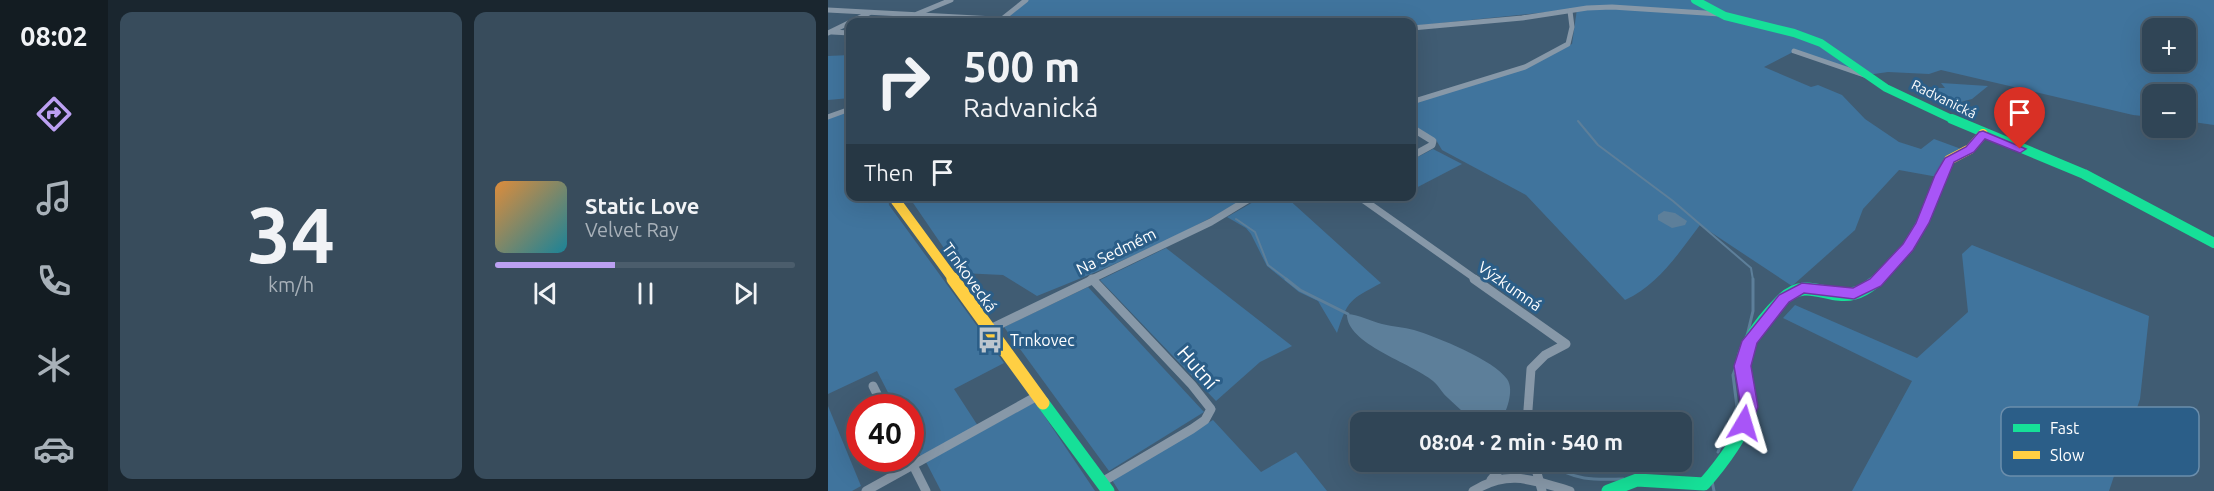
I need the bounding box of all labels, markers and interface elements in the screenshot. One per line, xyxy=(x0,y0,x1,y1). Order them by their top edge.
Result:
map controls xyxy=(2142,18,2196,138)
button: + xyxy=(2142,18,2196,72)
text: 08:02 xyxy=(20,21,88,51)
icon: right xyxy=(864,42,942,120)
text: 500 m xyxy=(963,43,1080,90)
street label: Radvanická xyxy=(1909,76,1979,122)
button: − xyxy=(2142,84,2196,138)
pin xyxy=(1994,87,2045,149)
text: Radvanická xyxy=(963,92,1099,122)
icon: directions xyxy=(33,93,75,135)
icon: arrive xyxy=(2003,96,2036,129)
icon: arrive xyxy=(926,156,959,189)
text: Then xyxy=(864,160,914,185)
icon: music xyxy=(33,177,75,219)
text: 34 xyxy=(247,190,335,278)
text: Static Love xyxy=(585,193,700,218)
text: Velvet Ray xyxy=(585,218,679,241)
street label: Na Sedmém xyxy=(1073,224,1159,278)
street label: Trnkovecká xyxy=(939,239,1001,315)
street label: Výzkumná xyxy=(1475,258,1545,314)
icon: phone xyxy=(33,260,75,302)
text: km/h xyxy=(268,273,314,296)
icon: previous xyxy=(529,277,562,310)
icon: pause xyxy=(629,277,662,310)
icon: next xyxy=(729,277,762,310)
bus stop icon: Trnkovec xyxy=(975,325,1005,355)
place label: Trnkovec xyxy=(1010,331,1075,349)
street label: Hutní xyxy=(1173,341,1224,394)
icon: climate xyxy=(33,344,75,386)
position arrow xyxy=(1712,391,1776,455)
speed limit sign: 40 xyxy=(846,394,924,472)
legend xyxy=(2001,407,2199,476)
text: Fast xyxy=(2050,419,2080,437)
icon: car xyxy=(33,428,75,470)
text: 08:04 · 2 min · 540 m xyxy=(1419,429,1623,454)
text: Slow xyxy=(2050,446,2085,464)

